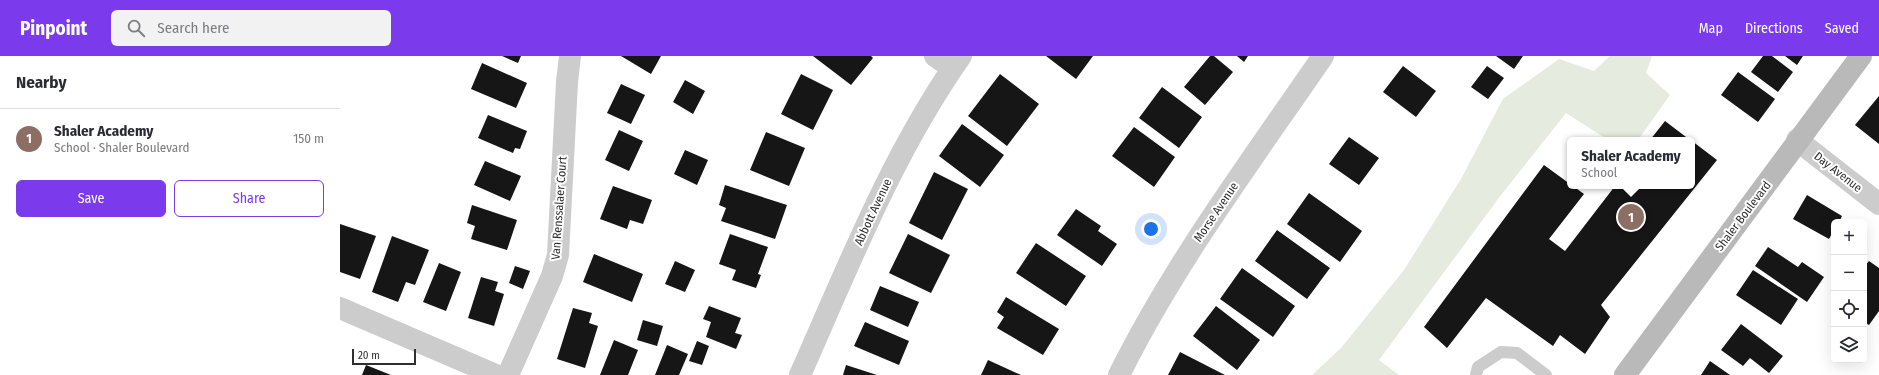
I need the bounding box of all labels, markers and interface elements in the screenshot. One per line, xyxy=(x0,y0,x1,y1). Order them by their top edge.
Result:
search box xyxy=(111,10,391,46)
text: Pinpoint xyxy=(20,17,87,40)
icon: search xyxy=(125,17,147,39)
text: Search here xyxy=(157,19,230,37)
text: Map xyxy=(1699,20,1723,37)
text: Directions xyxy=(1745,20,1803,37)
text: Saved xyxy=(1825,20,1859,37)
text: Nearby xyxy=(16,72,67,93)
text: Shaler Academy xyxy=(54,122,153,140)
text: 1 xyxy=(26,131,32,146)
text: 150 m xyxy=(293,131,324,146)
popup xyxy=(1567,137,1695,189)
text: School · Shaler Boulevard xyxy=(54,140,189,155)
text: Shaler Academy xyxy=(1581,147,1681,165)
street label: Day Avenue xyxy=(1811,149,1865,195)
street label: Van Renssalaer Court xyxy=(548,156,570,260)
text: School xyxy=(1581,165,1617,180)
street label: Abbott Avenue xyxy=(851,176,895,248)
street label: Shaler Boulevard xyxy=(1712,178,1774,254)
button: Save xyxy=(16,180,166,217)
button: Share xyxy=(174,180,324,217)
street label: Morse Avenue xyxy=(1191,180,1241,244)
pin: 1 xyxy=(1618,202,1644,232)
your location xyxy=(1141,219,1161,239)
map controls xyxy=(1831,219,1867,363)
button: + xyxy=(1831,219,1867,255)
button: − xyxy=(1831,255,1867,291)
button: locate xyxy=(1831,291,1867,327)
button: layers xyxy=(1831,327,1867,363)
scale bar xyxy=(352,347,416,366)
text: 20 m xyxy=(358,349,380,362)

